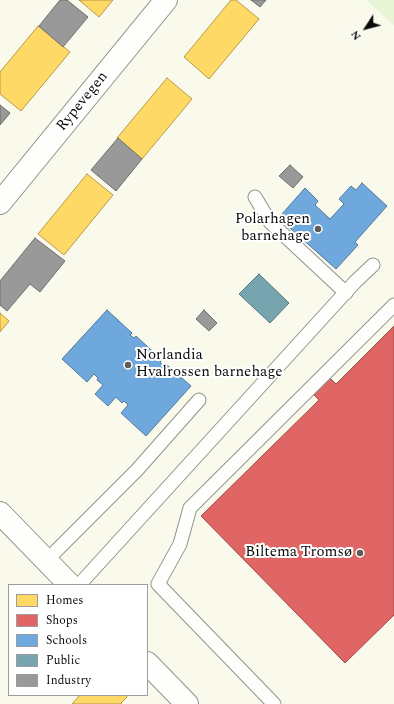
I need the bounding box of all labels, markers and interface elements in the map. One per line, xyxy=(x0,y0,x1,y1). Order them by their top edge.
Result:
north arrow xyxy=(346,8,386,48)
text: N xyxy=(346,27,365,44)
street label: Rypevegen xyxy=(54,69,112,135)
place label: Polarhagen barnehage xyxy=(235,211,310,246)
marker: Polarhagen barnehage xyxy=(313,224,323,234)
place label: Norlandia Hvalrossen barnehage xyxy=(136,347,283,382)
marker: Norlandia Hvalrossen barnehage xyxy=(123,360,133,370)
place label: Biltema Tromsø xyxy=(245,544,352,562)
marker: Biltema Tromsø xyxy=(355,548,365,558)
legend xyxy=(8,584,148,696)
text: Homes xyxy=(46,591,84,610)
text: Shops xyxy=(46,611,78,630)
text: Schools xyxy=(46,631,87,650)
text: Public xyxy=(46,651,80,670)
text: Industry xyxy=(46,671,91,690)

